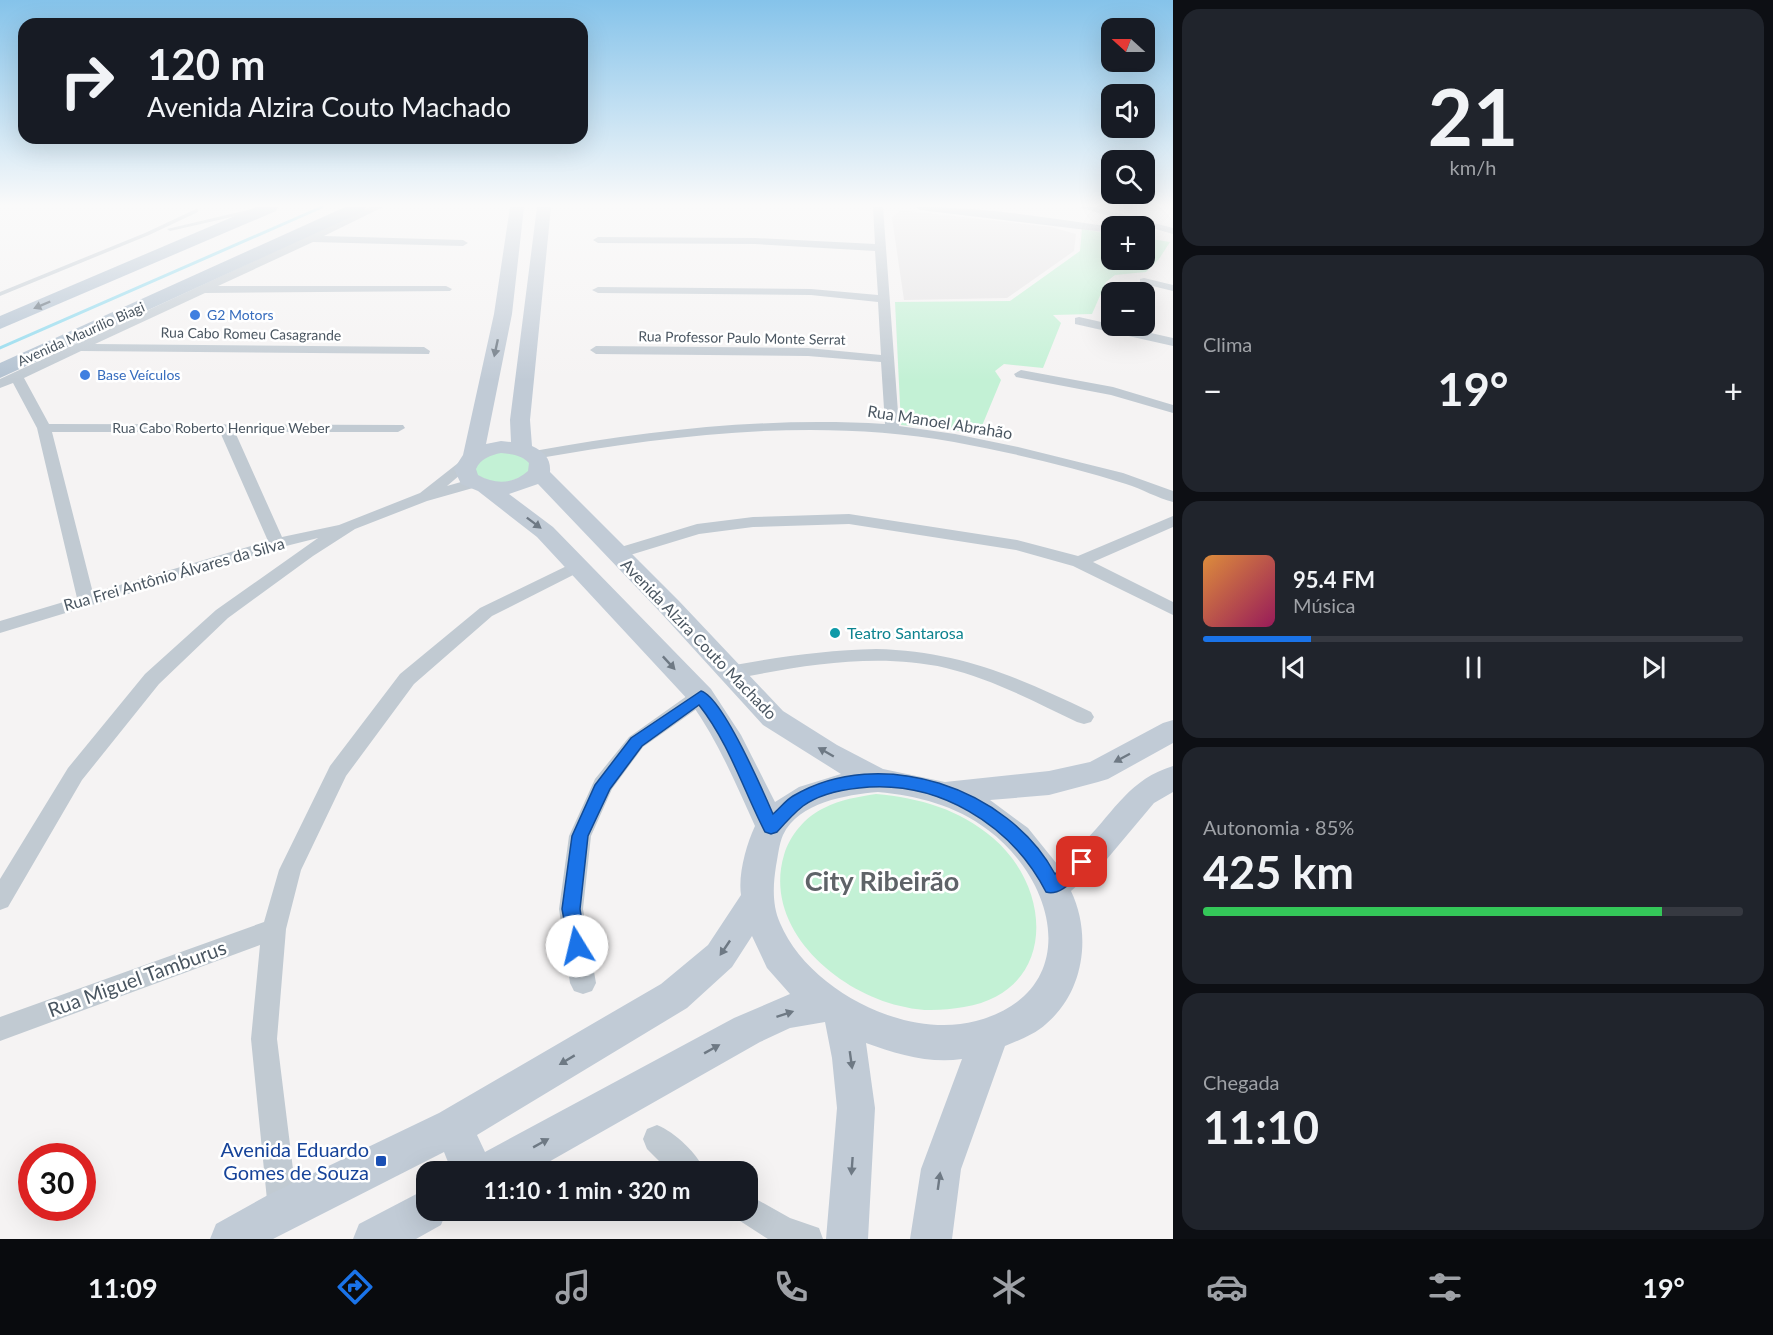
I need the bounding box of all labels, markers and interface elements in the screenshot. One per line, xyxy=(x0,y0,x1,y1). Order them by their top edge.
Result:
north arrow xyxy=(1101,18,1155,72)
map controls xyxy=(1101,18,1155,336)
text: 120 m xyxy=(147,39,265,89)
icon: right xyxy=(48,42,126,120)
text: 21 xyxy=(1428,69,1518,163)
button: sound xyxy=(1101,84,1155,138)
text: Avenida Alzira Couto Machado xyxy=(147,90,511,123)
button: search xyxy=(1101,150,1155,204)
text: km/h xyxy=(1450,155,1496,179)
button: + xyxy=(1101,216,1155,270)
button: − xyxy=(1101,282,1155,336)
street label: Avenida Maurílio Biagi xyxy=(15,298,147,369)
one-way arrow xyxy=(33,300,51,310)
place label: G2 Motors xyxy=(207,306,274,323)
marker: G2 Motors xyxy=(188,308,202,322)
street label: Rua Cabo Romeu Casagrande xyxy=(161,323,341,344)
street label: Rua Professor Paulo Monte Serrat xyxy=(638,327,846,348)
text: Clima xyxy=(1203,332,1252,356)
one-way arrow xyxy=(491,339,500,358)
text: 19° xyxy=(1438,362,1508,416)
place label: Base Veículos xyxy=(97,366,180,383)
marker: Base Veículos xyxy=(78,368,92,382)
text: − xyxy=(1203,370,1222,410)
text: + xyxy=(1724,370,1743,410)
street label: Rua Manoel Abrahão xyxy=(866,401,1014,442)
street label: Rua Cabo Roberto Henrique Weber xyxy=(112,419,330,436)
one-way arrow xyxy=(525,517,541,529)
street label: Rua Frei Antônio Álvares da Silva xyxy=(61,533,287,614)
street label: Avenida Alzira Couto Machado xyxy=(618,554,781,723)
text: 95.4 FM xyxy=(1293,566,1375,593)
text: Música xyxy=(1293,593,1356,617)
place label: Teatro Santarosa xyxy=(847,623,964,642)
marker: Teatro Santarosa xyxy=(828,626,842,640)
icon: previous xyxy=(1277,651,1310,684)
icon: pause xyxy=(1457,651,1490,684)
icon: next xyxy=(1637,651,1670,684)
one-way arrow xyxy=(662,655,676,669)
one-way arrow xyxy=(817,747,834,757)
one-way arrow xyxy=(1113,753,1130,763)
text: Autonomia · 85% xyxy=(1203,815,1354,839)
pin xyxy=(1056,836,1107,887)
icon: arrive xyxy=(1065,845,1098,878)
text: 425 km xyxy=(1203,845,1354,899)
district label: City Ribeirão xyxy=(805,864,959,897)
position arrow xyxy=(545,914,609,978)
street label: Rua Miguel Tamburus xyxy=(44,935,229,1022)
one-way arrow xyxy=(719,939,731,955)
one-way arrow xyxy=(777,1008,795,1018)
one-way arrow xyxy=(704,1044,721,1054)
one-way arrow xyxy=(846,1050,855,1069)
one-way arrow xyxy=(559,1054,575,1065)
text: Chegada xyxy=(1203,1070,1280,1094)
text: 11:10 xyxy=(1203,1100,1319,1154)
place label: Avenida Eduardo Gomes de Souza xyxy=(221,1137,369,1184)
one-way arrow xyxy=(533,1138,550,1148)
speed limit sign: 30 xyxy=(18,1143,96,1221)
marker: Avenida Eduardo Gomes de Souza xyxy=(374,1154,388,1168)
one-way arrow xyxy=(847,1157,857,1176)
one-way arrow xyxy=(935,1171,944,1190)
text: 11:10 · 1 min · 320 m xyxy=(484,1177,690,1204)
icon: directions xyxy=(334,1266,376,1308)
icon: music xyxy=(552,1266,594,1308)
icon: phone xyxy=(770,1266,812,1308)
icon: climate xyxy=(988,1266,1030,1308)
icon: car xyxy=(1206,1266,1248,1308)
icon: filters xyxy=(1424,1266,1466,1308)
text: 11:09 xyxy=(88,1271,158,1304)
text: 19° xyxy=(1642,1271,1685,1304)

